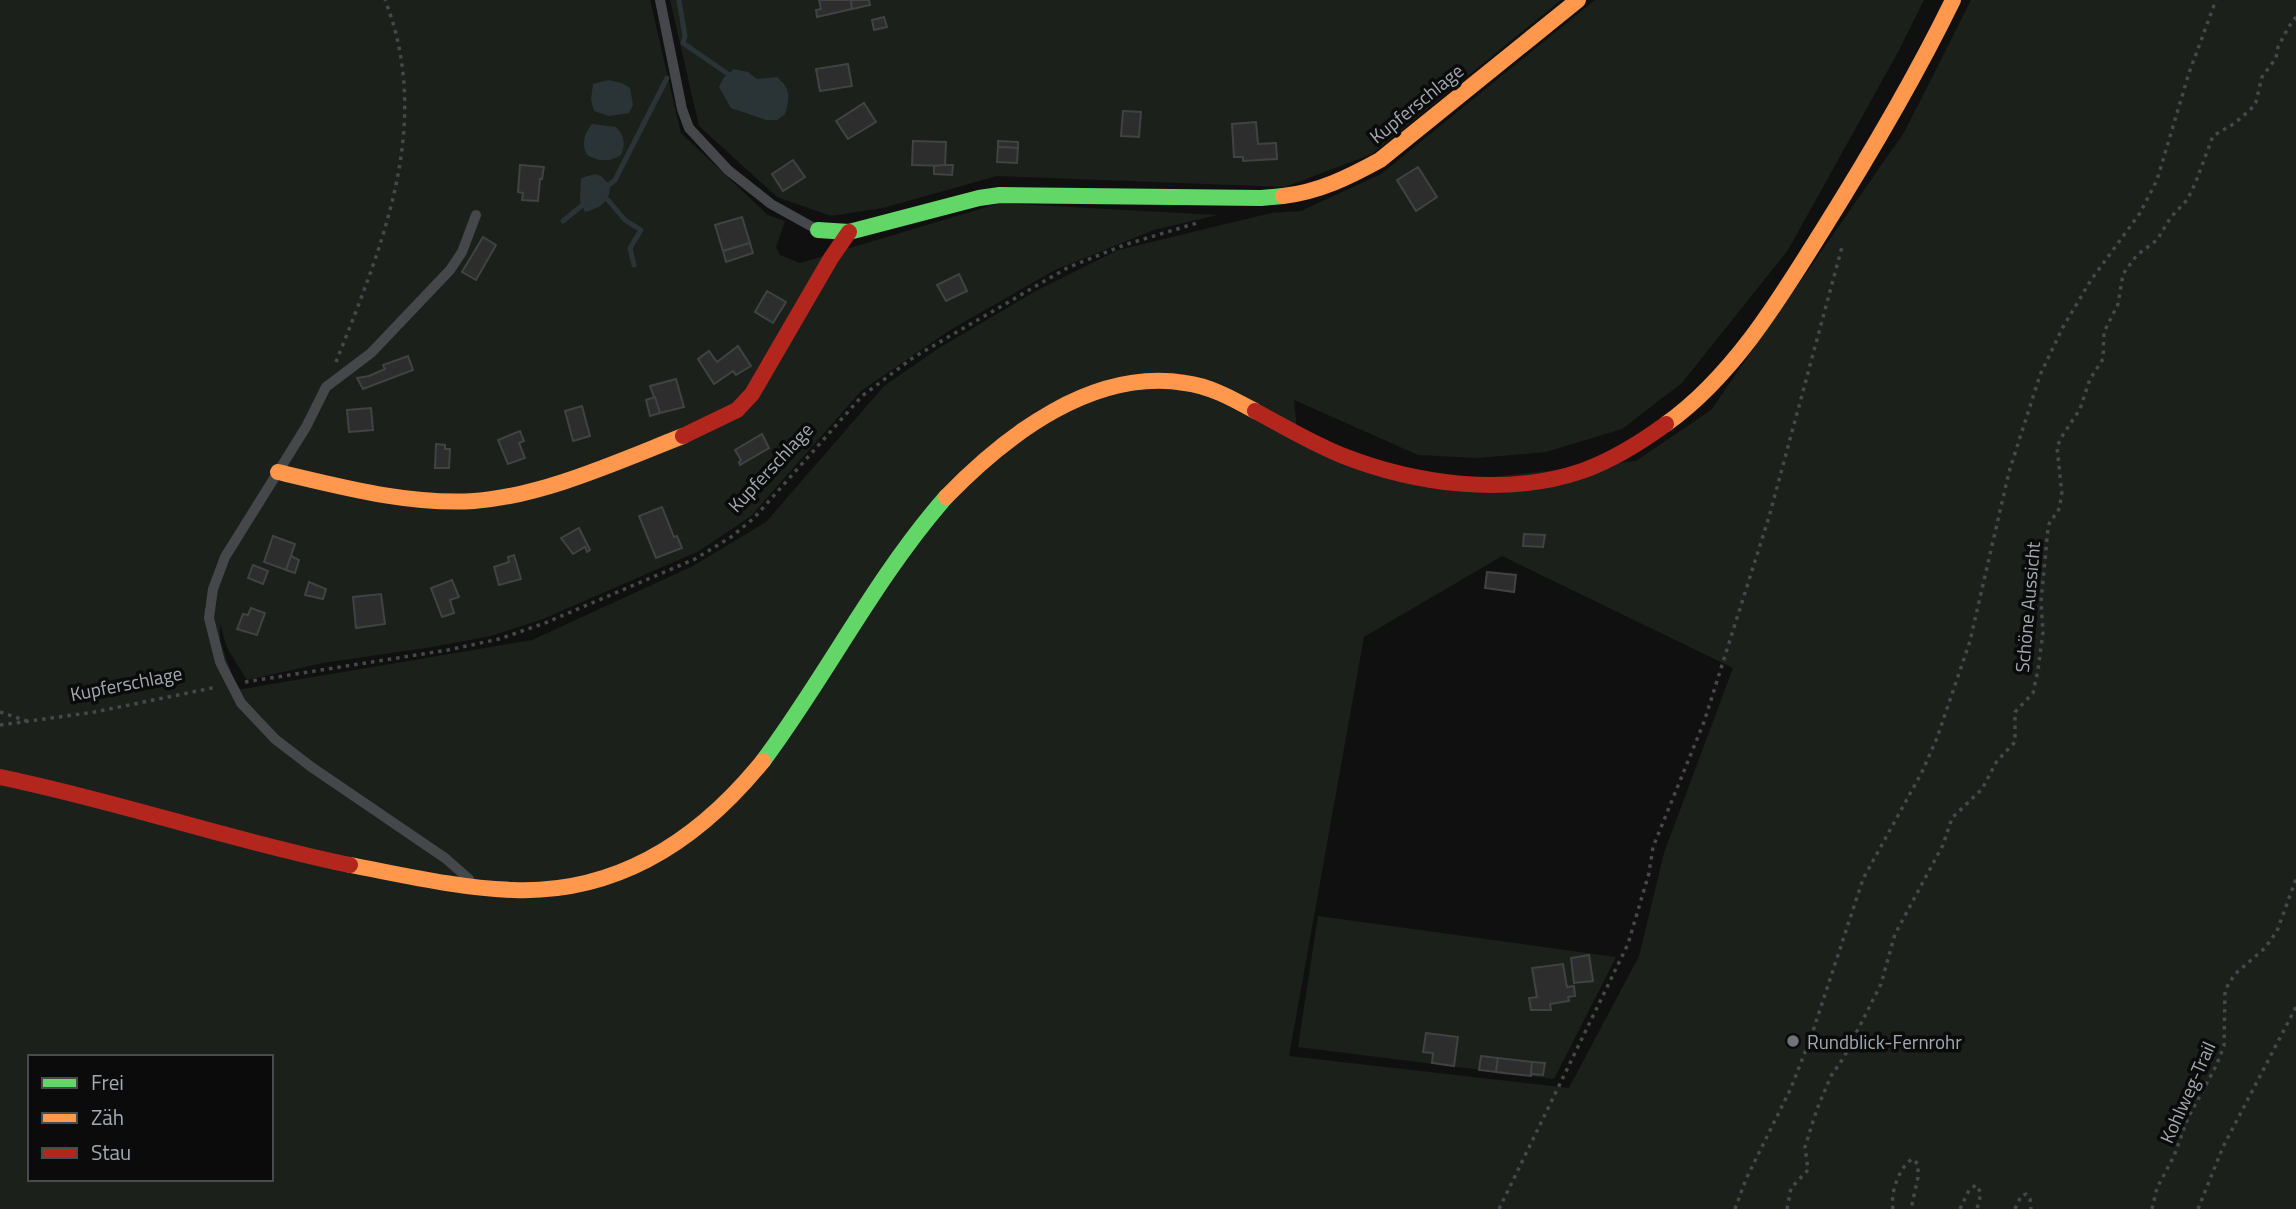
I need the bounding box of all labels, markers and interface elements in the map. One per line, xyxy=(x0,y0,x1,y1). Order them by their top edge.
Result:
street label: Kupferschlage xyxy=(1363,56,1469,150)
street label: Kupferschlage xyxy=(721,416,819,518)
street label: Schöne Aussicht xyxy=(2007,540,2047,674)
street label: Kupferschlage xyxy=(68,658,184,708)
place label: Rundblick-Fernrohr xyxy=(1807,1027,1962,1056)
marker: Rundblick-Fernrohr xyxy=(1785,1033,1801,1049)
street label: Kohlweg-Trail xyxy=(2152,1036,2222,1148)
legend xyxy=(28,1055,273,1181)
text: Frei xyxy=(91,1066,124,1098)
text: Zäh xyxy=(91,1101,124,1133)
text: Stau xyxy=(91,1136,131,1168)

